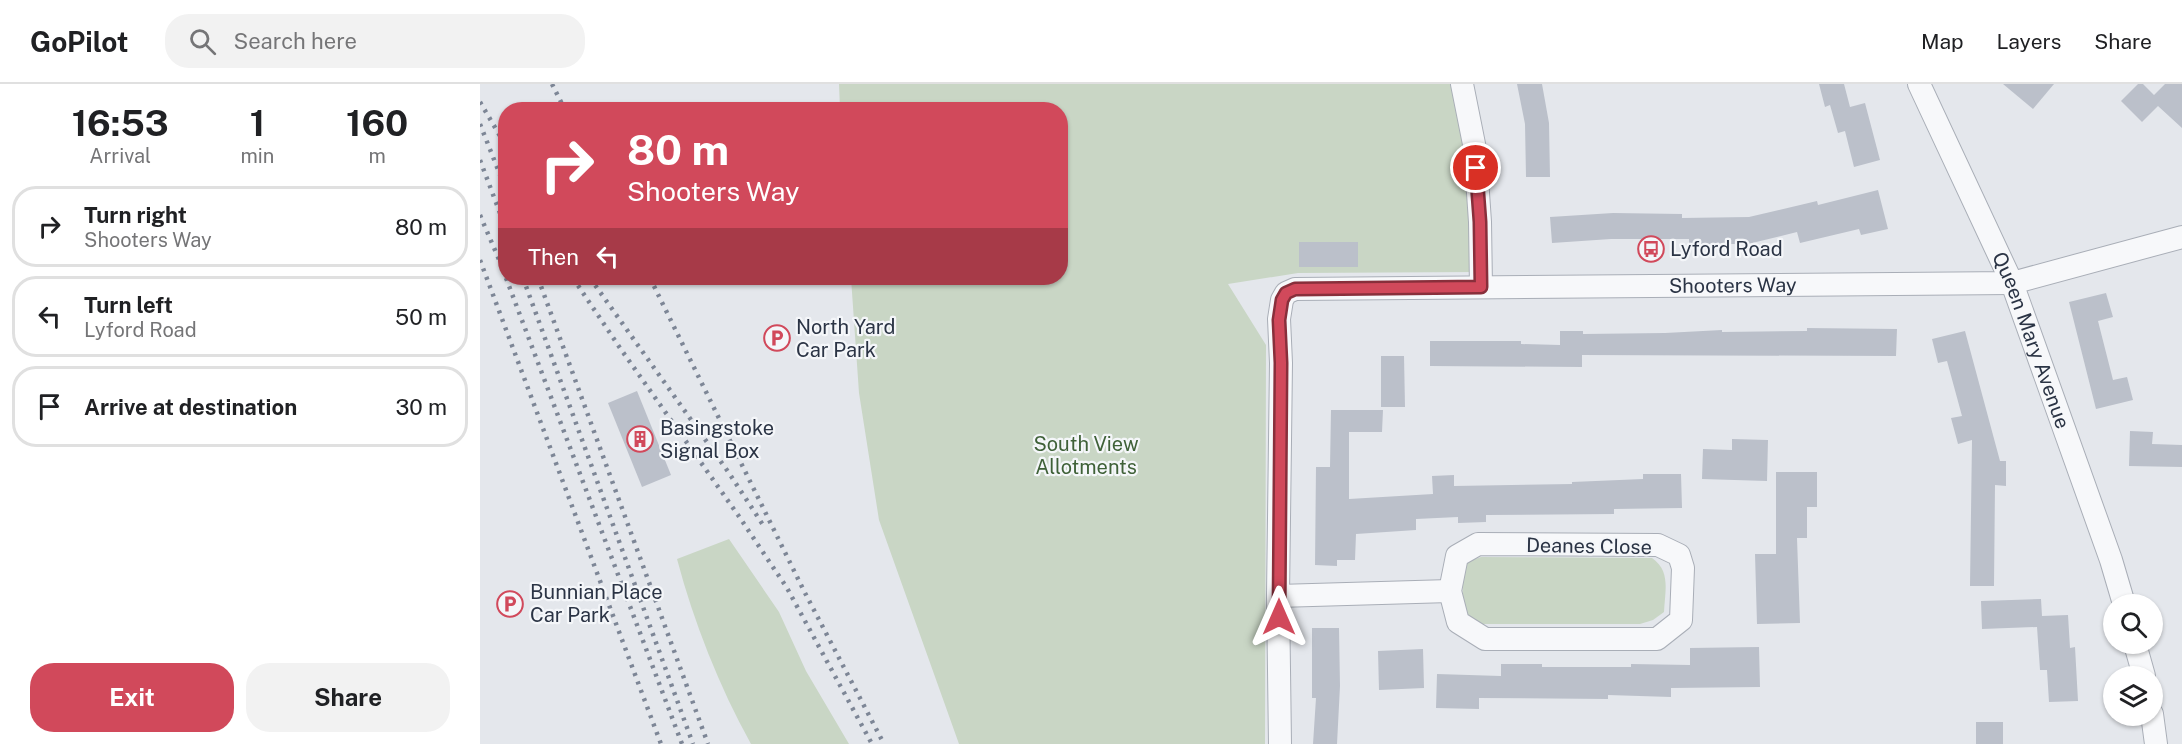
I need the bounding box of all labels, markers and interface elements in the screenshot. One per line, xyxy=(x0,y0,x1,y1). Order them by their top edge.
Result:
search box xyxy=(165,14,585,68)
text: GoPilot xyxy=(30,25,129,58)
icon: search xyxy=(186,25,219,58)
text: Search here xyxy=(234,28,357,54)
text: Map xyxy=(1921,29,1964,54)
text: Layers xyxy=(1997,29,2061,54)
text: Share xyxy=(2094,29,2152,54)
text: 16:53 xyxy=(72,102,169,144)
text: 1 xyxy=(250,102,265,144)
text: 160 xyxy=(346,102,408,144)
text: 80 m xyxy=(627,125,729,174)
icon: right xyxy=(528,126,606,204)
pin xyxy=(1450,142,1501,193)
text: Arrival xyxy=(89,144,151,168)
text: min xyxy=(240,144,274,168)
text: m xyxy=(369,144,386,168)
icon: arrive xyxy=(1459,151,1492,184)
text: Shooters Way xyxy=(627,175,799,207)
text: Turn right xyxy=(84,202,187,228)
icon: right xyxy=(33,210,66,243)
text: 80 m xyxy=(395,214,447,240)
text: Shooters Way xyxy=(84,228,212,252)
bus stop icon: Lyford Road xyxy=(1636,234,1666,264)
place label: Lyford Road xyxy=(1670,237,1783,261)
icon: left xyxy=(591,240,624,273)
text: Then xyxy=(528,244,579,270)
street label: Queen Mary Avenue xyxy=(1987,248,2075,432)
street label: Shooters Way xyxy=(1669,273,1797,298)
text: Turn left xyxy=(84,292,173,318)
icon: left xyxy=(33,300,66,333)
text: 50 m xyxy=(395,304,447,330)
place label: North Yard Car Park xyxy=(796,315,895,362)
text: Lyford Road xyxy=(84,318,197,342)
parking icon: North Yard Car Park xyxy=(762,323,792,353)
icon: arrive xyxy=(33,390,66,423)
text: Arrive at destination xyxy=(84,394,297,420)
text: 30 m xyxy=(395,394,447,420)
place label: Basingstoke Signal Box xyxy=(660,416,774,463)
building icon: Basingstoke Signal Box xyxy=(625,424,655,454)
park label: South View Allotments xyxy=(1033,432,1139,479)
street label: Deanes Close xyxy=(1526,533,1652,559)
place label: Bunnian Place Car Park xyxy=(530,580,663,627)
position arrow xyxy=(1247,585,1311,649)
parking icon: Bunnian Place Car Park xyxy=(495,589,525,619)
map controls xyxy=(2103,594,2163,726)
button: search xyxy=(2103,594,2163,654)
button: Exit xyxy=(30,663,234,732)
button: Share xyxy=(246,663,450,732)
button: layers xyxy=(2103,666,2163,726)

